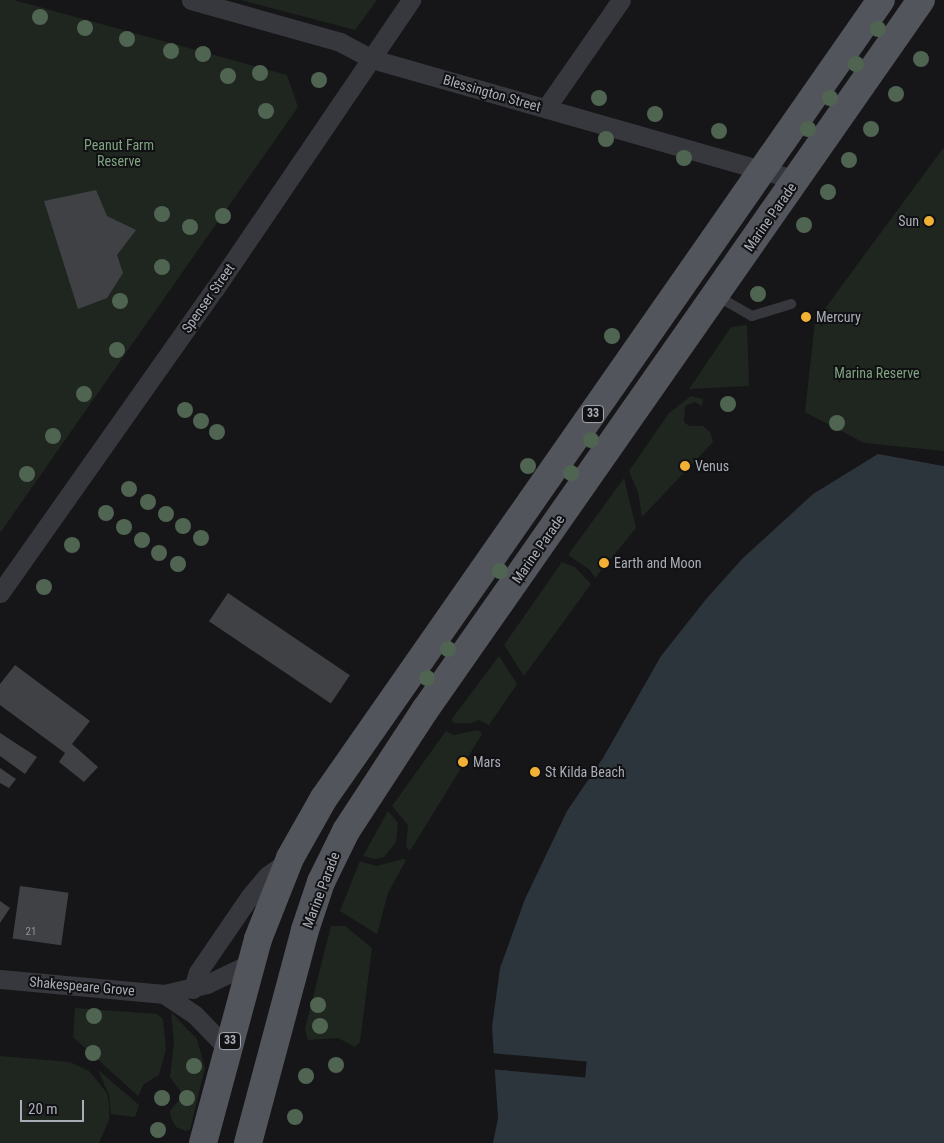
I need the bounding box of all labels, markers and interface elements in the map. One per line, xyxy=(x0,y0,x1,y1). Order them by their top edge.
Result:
street label: Blessington Street xyxy=(441,71,543,115)
park label: Peanut Farm Reserve xyxy=(84,137,154,170)
street label: Marine Parade xyxy=(740,179,800,255)
place label: Sun xyxy=(898,213,919,229)
marker: Sun xyxy=(923,215,935,227)
street label: Spenser Street xyxy=(178,260,238,336)
place label: Mercury xyxy=(816,309,861,325)
marker: Mercury xyxy=(800,311,812,323)
park label: Marina Reserve xyxy=(834,365,920,381)
road number: 33 xyxy=(582,404,604,424)
place label: Venus xyxy=(695,458,729,474)
marker: Venus xyxy=(679,460,691,472)
street label: Marine Parade xyxy=(508,511,568,587)
place label: Earth and Moon xyxy=(614,555,701,571)
marker: Earth and Moon xyxy=(598,557,610,569)
place label: Mars xyxy=(473,754,501,770)
marker: Mars xyxy=(457,756,469,768)
place label: St Kilda Beach xyxy=(545,764,625,780)
marker: St Kilda Beach xyxy=(529,766,541,778)
street label: Marine Parade xyxy=(299,850,343,930)
house number: 21 xyxy=(26,925,36,939)
street label: Shakespeare Grove xyxy=(29,973,135,999)
road number: 33 xyxy=(219,1032,241,1050)
scale bar xyxy=(22,1090,86,1122)
text: 20 m xyxy=(28,1100,58,1118)

